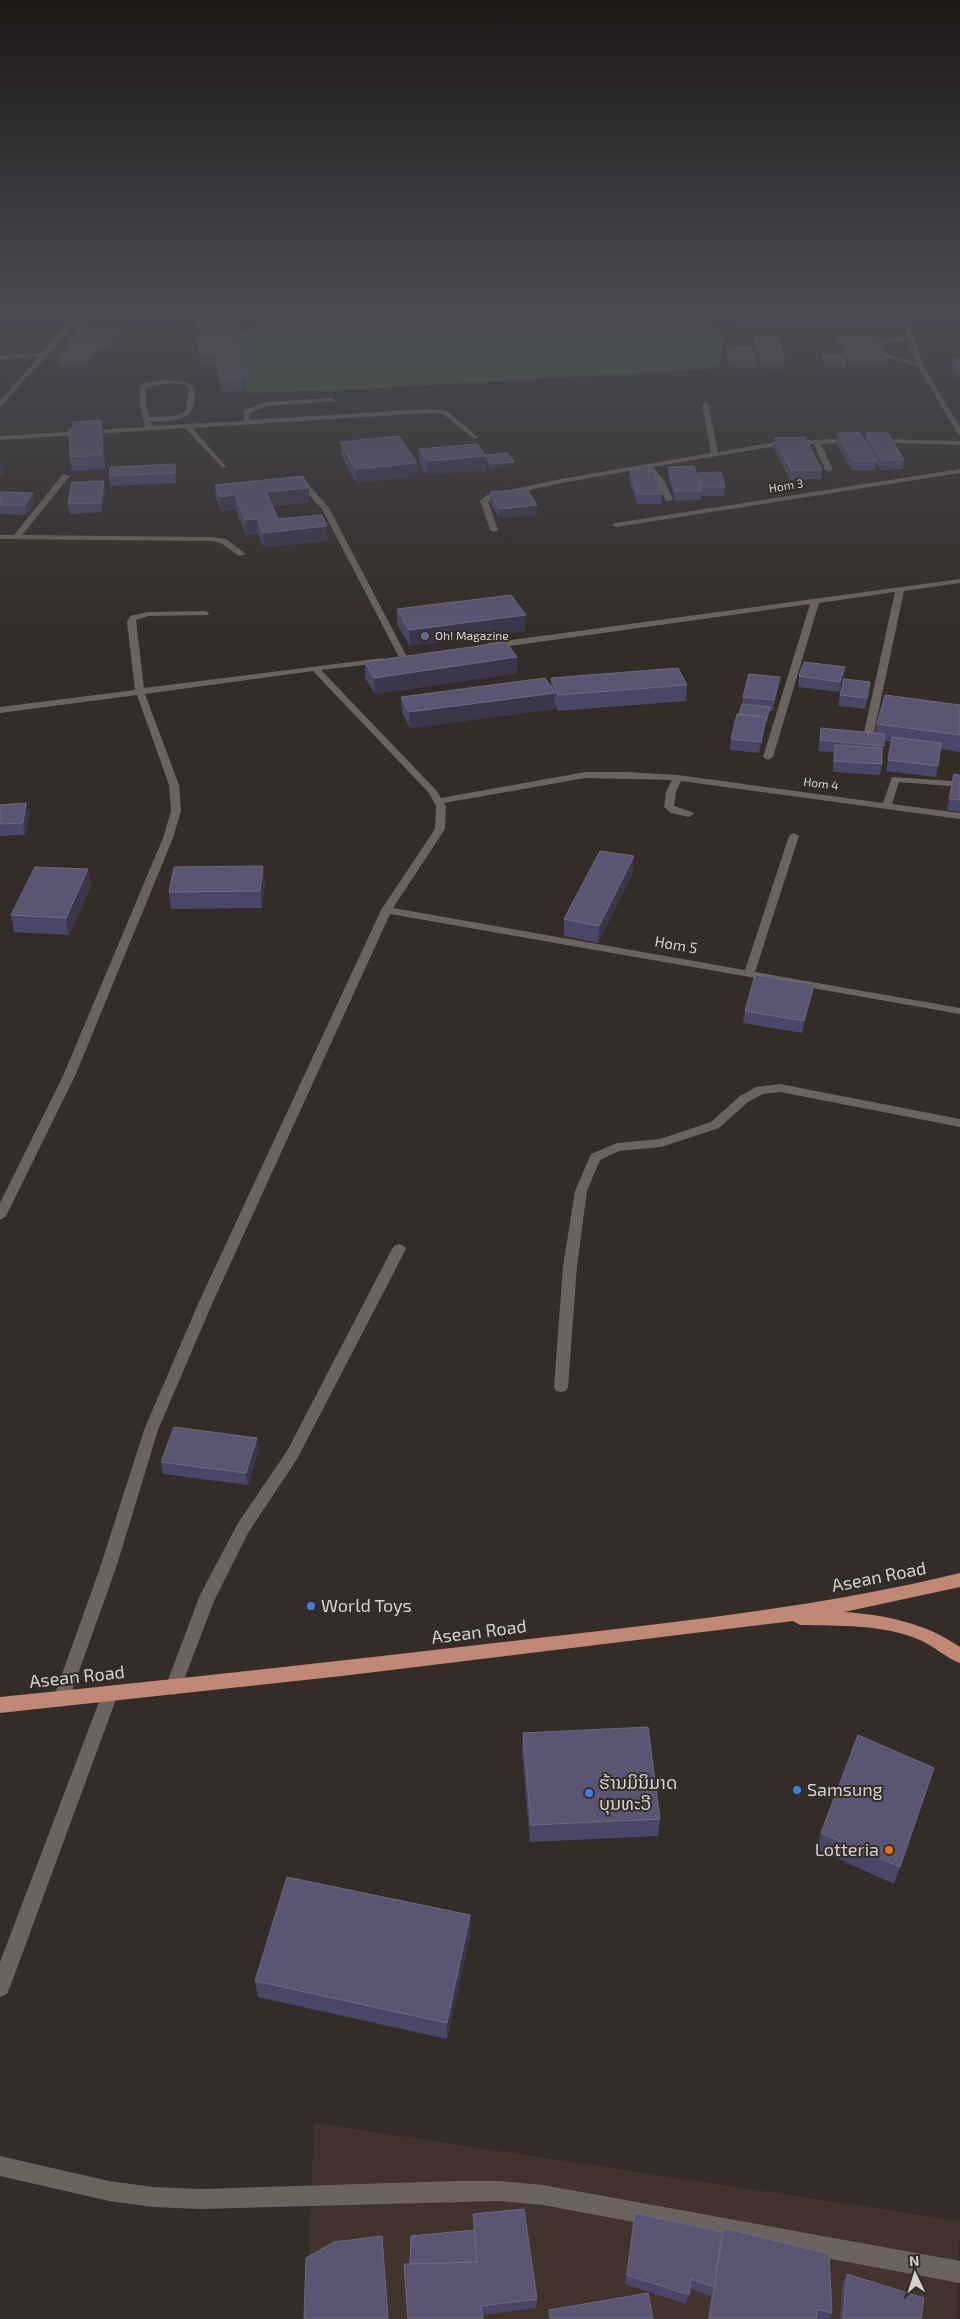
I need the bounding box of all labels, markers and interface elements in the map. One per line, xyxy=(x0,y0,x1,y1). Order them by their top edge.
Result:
street label: Hom 3 xyxy=(768,475,804,495)
place label: Oh! Magazine xyxy=(435,628,509,642)
marker: Oh! Magazine xyxy=(419,630,431,642)
street label: Hom 4 xyxy=(803,774,840,792)
street label: Hom 5 xyxy=(653,931,699,957)
street label: Asean Road xyxy=(830,1556,928,1596)
place label: World Toys xyxy=(321,1594,412,1616)
marker: World Toys xyxy=(305,1600,317,1612)
street label: Asean Road xyxy=(430,1614,528,1648)
street label: Asean Road xyxy=(28,1660,126,1692)
place label: ຮ້ານມິນິມາດ ບຸນທະວີ xyxy=(599,1771,677,1815)
place label: Samsung xyxy=(807,1778,883,1800)
marker: Samsung xyxy=(791,1784,803,1796)
marker: ຮ້ານມິນິມາດ ບຸນທະວີ xyxy=(583,1787,595,1799)
place label: Lotteria xyxy=(815,1838,879,1860)
marker: Lotteria xyxy=(883,1844,895,1856)
north arrow xyxy=(890,2249,940,2299)
text: N xyxy=(908,2252,920,2269)

